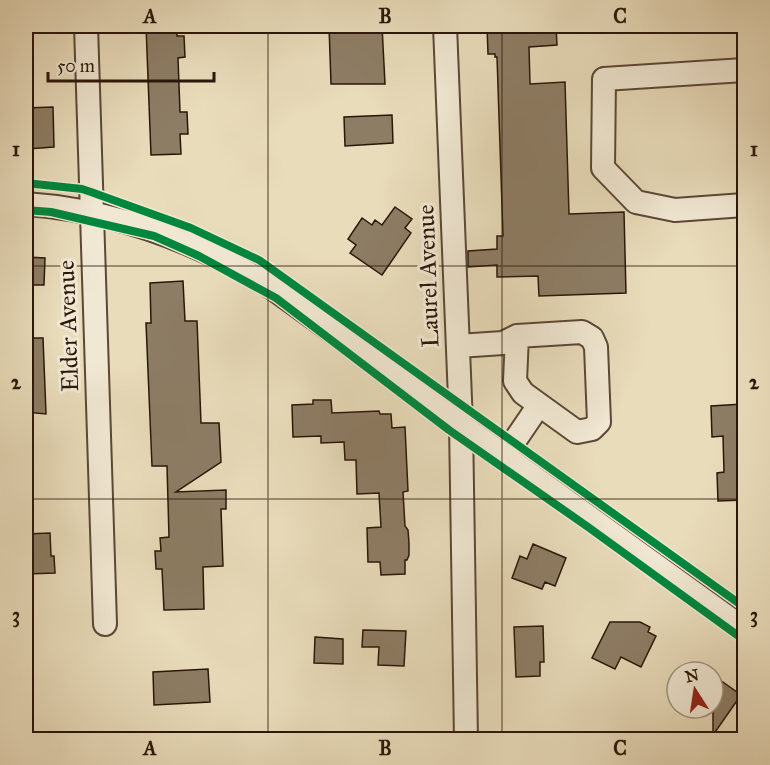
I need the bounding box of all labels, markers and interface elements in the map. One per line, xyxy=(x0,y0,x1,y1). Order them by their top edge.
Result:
text: A xyxy=(141,4,157,28)
text: B xyxy=(378,4,392,28)
text: C xyxy=(613,4,627,28)
scale bar xyxy=(48,45,214,83)
text: 50 m xyxy=(57,55,95,77)
text: 1 xyxy=(12,137,20,161)
text: 1 xyxy=(750,137,758,161)
street label: Laurel Avenue xyxy=(411,204,445,348)
street label: Elder Avenue xyxy=(51,260,85,392)
text: 2 xyxy=(11,370,22,394)
text: 2 xyxy=(749,370,760,394)
text: 3 xyxy=(12,603,20,628)
text: 3 xyxy=(750,603,758,628)
north arrow xyxy=(665,660,725,720)
text: N xyxy=(683,665,701,687)
text: A xyxy=(141,736,157,760)
text: B xyxy=(378,736,392,760)
text: C xyxy=(613,736,627,760)

